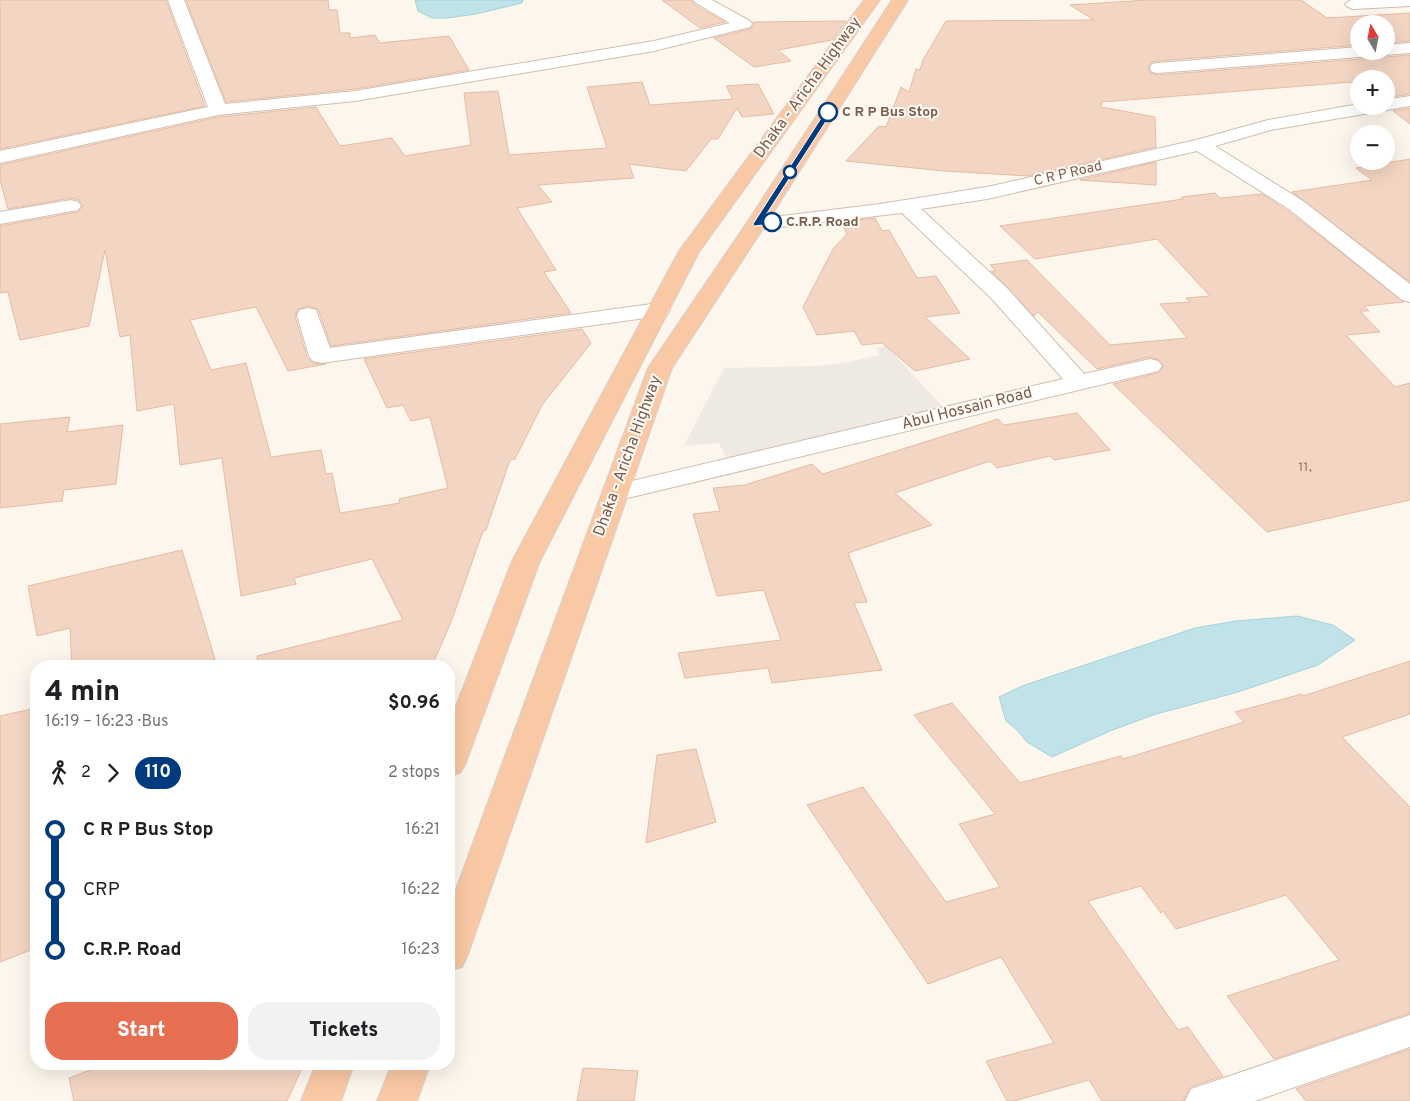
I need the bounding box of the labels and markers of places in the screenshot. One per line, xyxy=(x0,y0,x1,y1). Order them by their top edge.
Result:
marker: C R P Bus Stop xyxy=(818,102,838,122)
place label: C R P Bus Stop xyxy=(842,104,938,121)
unlabelled marker xyxy=(783,165,797,179)
marker: C.R.P. Road xyxy=(762,212,782,232)
place label: C.R.P. Road xyxy=(786,214,859,231)

